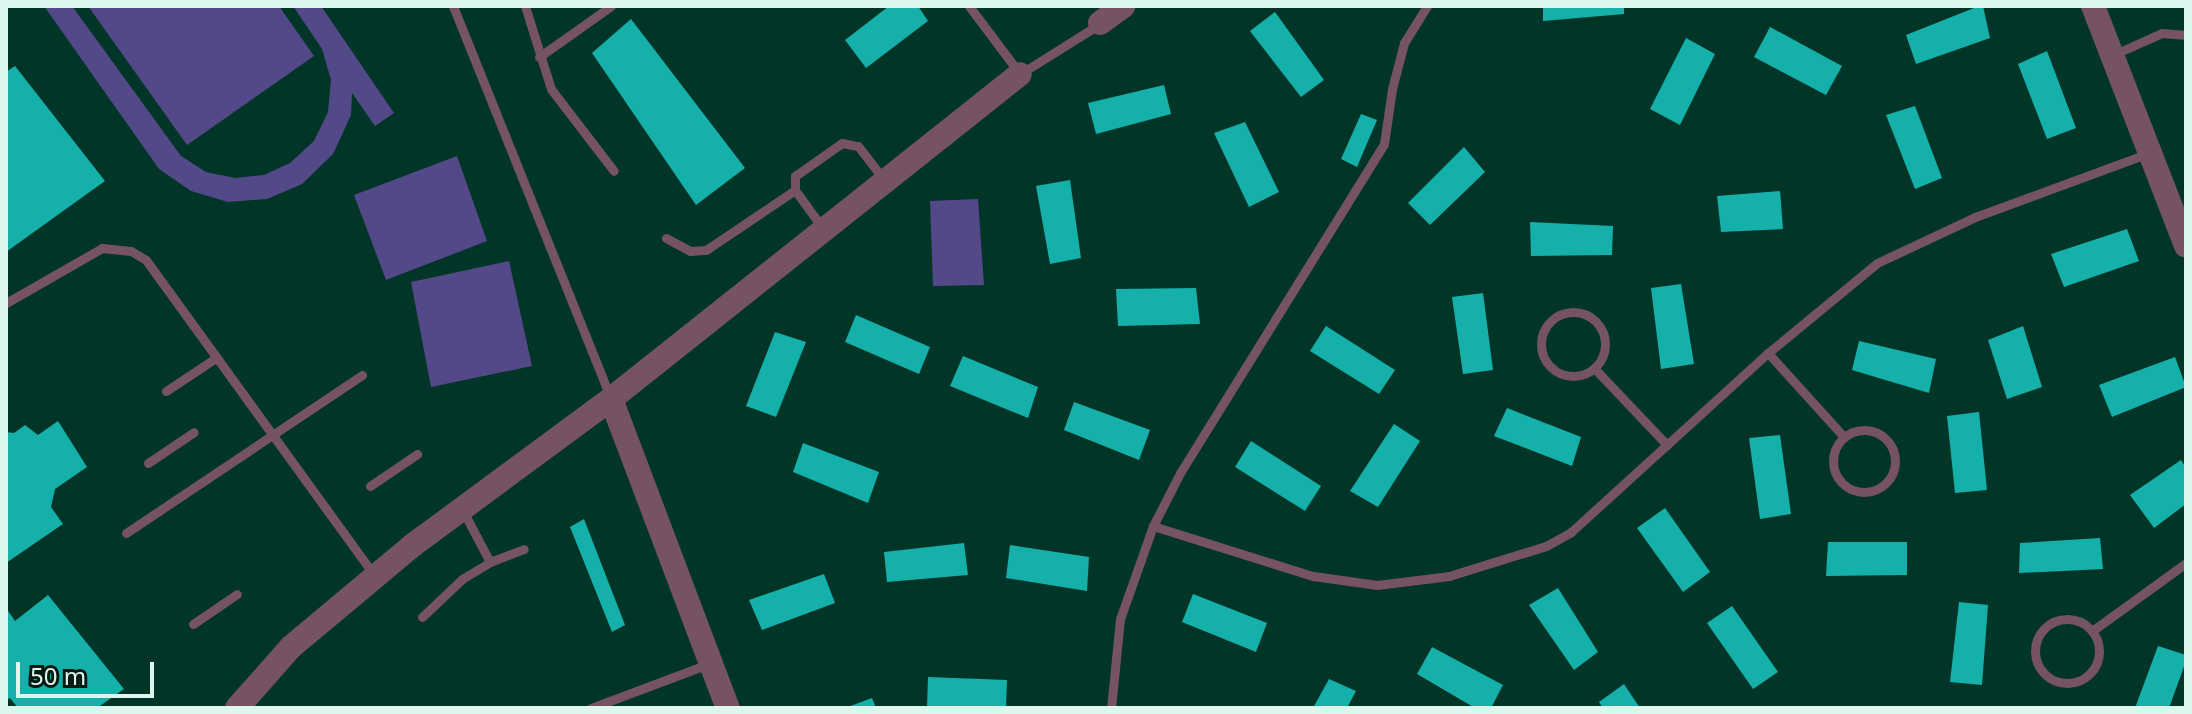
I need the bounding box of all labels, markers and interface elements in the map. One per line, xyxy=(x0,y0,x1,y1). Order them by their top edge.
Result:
scale bar xyxy=(20,646,158,696)
text: 50 m xyxy=(30,659,86,692)

